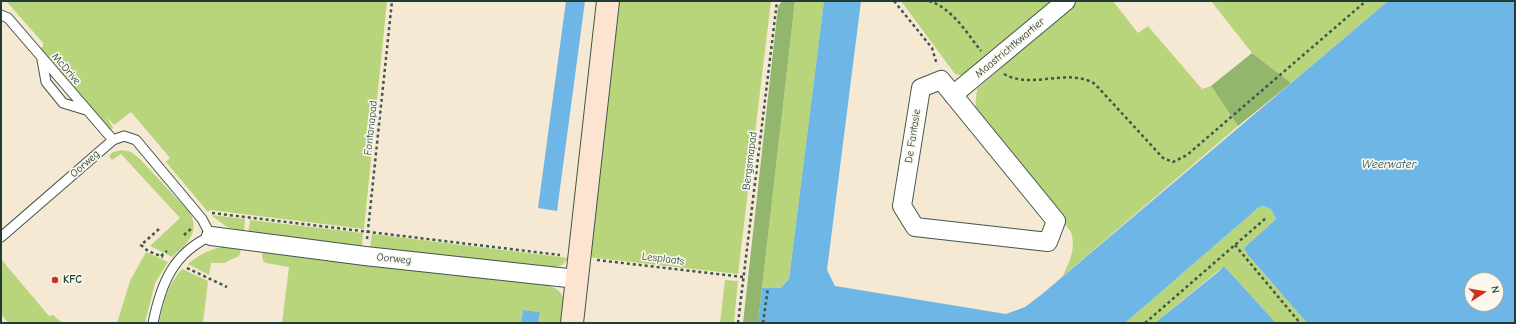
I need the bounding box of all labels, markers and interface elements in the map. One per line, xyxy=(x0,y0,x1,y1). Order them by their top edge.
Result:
street label: Maastrichtkwartier xyxy=(973,15,1047,81)
street label: McDrive xyxy=(48,50,84,88)
street label: Fontanapad xyxy=(362,100,380,156)
street label: De Fantasie xyxy=(902,108,924,164)
street label: Bergsmapad xyxy=(740,131,760,191)
street label: Oorweg xyxy=(68,147,102,181)
water label: Weerwater xyxy=(1362,158,1416,172)
street label: Lesplaats xyxy=(641,250,685,268)
street label: Oorweg xyxy=(376,251,412,267)
north arrow xyxy=(1464,272,1504,312)
place label: KFC xyxy=(63,273,82,287)
marker: KFC xyxy=(50,275,60,285)
text: N xyxy=(1488,285,1502,294)

